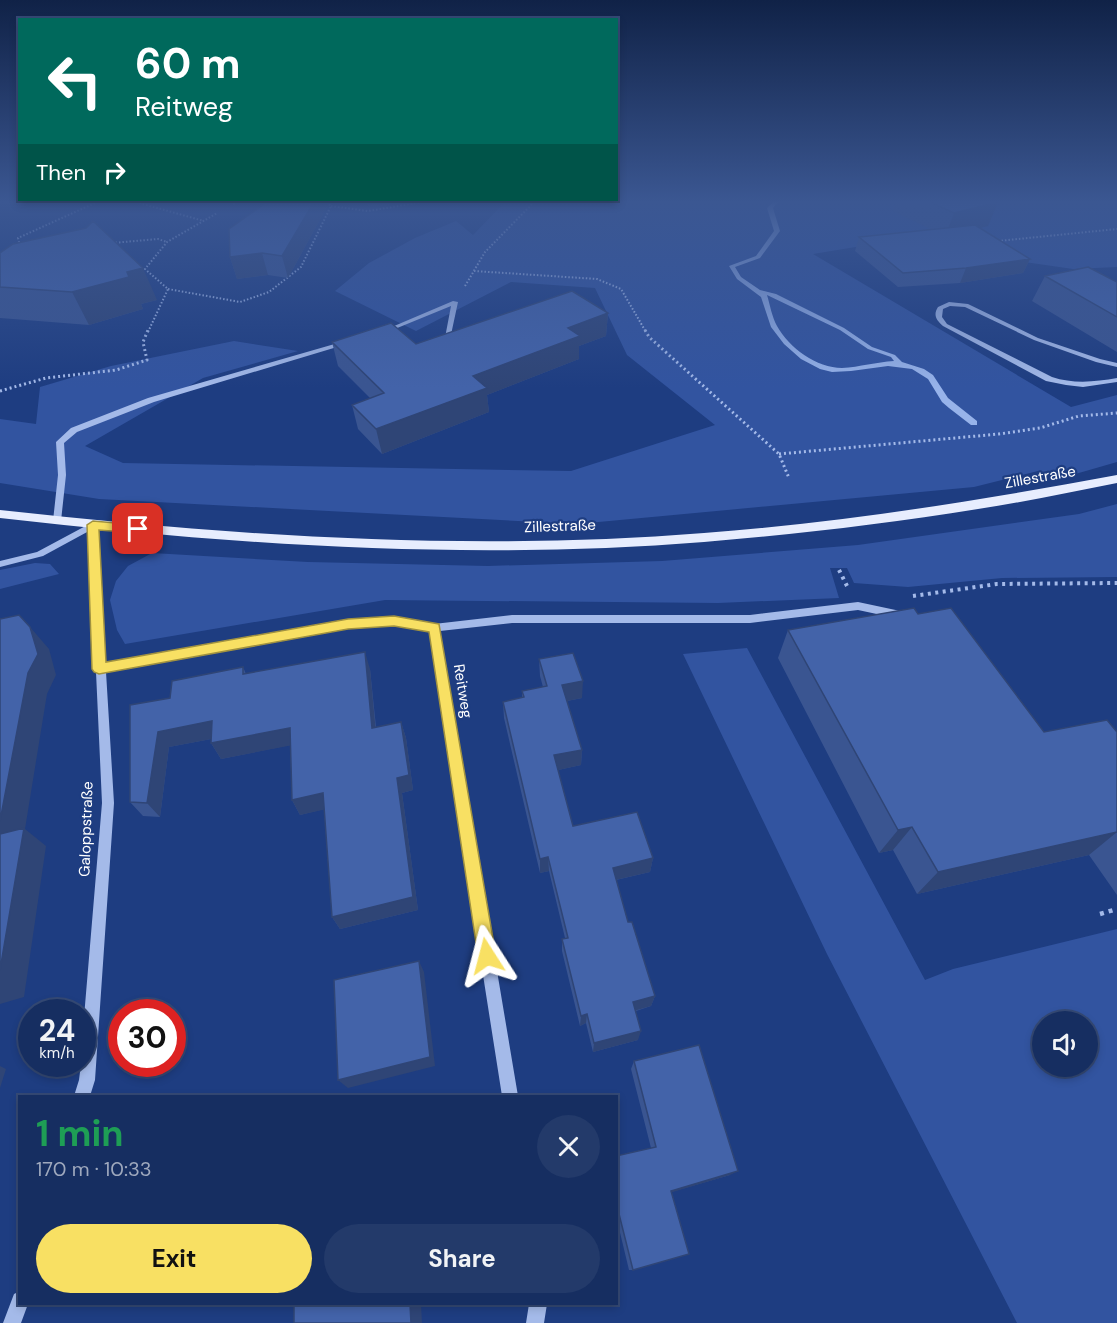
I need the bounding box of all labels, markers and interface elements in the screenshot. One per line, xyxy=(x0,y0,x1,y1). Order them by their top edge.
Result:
text: 60 m xyxy=(135,36,241,91)
icon: left xyxy=(36,42,114,120)
text: Reitweg xyxy=(135,89,233,124)
icon: right xyxy=(98,156,131,189)
text: Then xyxy=(36,158,86,187)
street label: Zillestraße xyxy=(1003,461,1077,493)
pin xyxy=(112,503,163,554)
icon: arrive xyxy=(121,512,154,545)
street label: Zillestraße xyxy=(524,515,596,537)
street label: Reitweg xyxy=(449,663,477,719)
street label: Galoppstraße xyxy=(74,781,98,877)
position arrow xyxy=(455,924,519,988)
speed limit sign: 30 xyxy=(108,999,186,1077)
text: 24 xyxy=(39,1011,75,1050)
map controls xyxy=(1032,1011,1098,1077)
button: sound xyxy=(1032,1011,1098,1077)
text: km/h xyxy=(39,1043,75,1063)
text: 1 min xyxy=(36,1110,124,1157)
button: close xyxy=(537,1115,600,1178)
text: 170 m · 10:33 xyxy=(36,1156,152,1182)
button: Exit xyxy=(36,1224,312,1293)
button: Share xyxy=(324,1224,600,1293)

